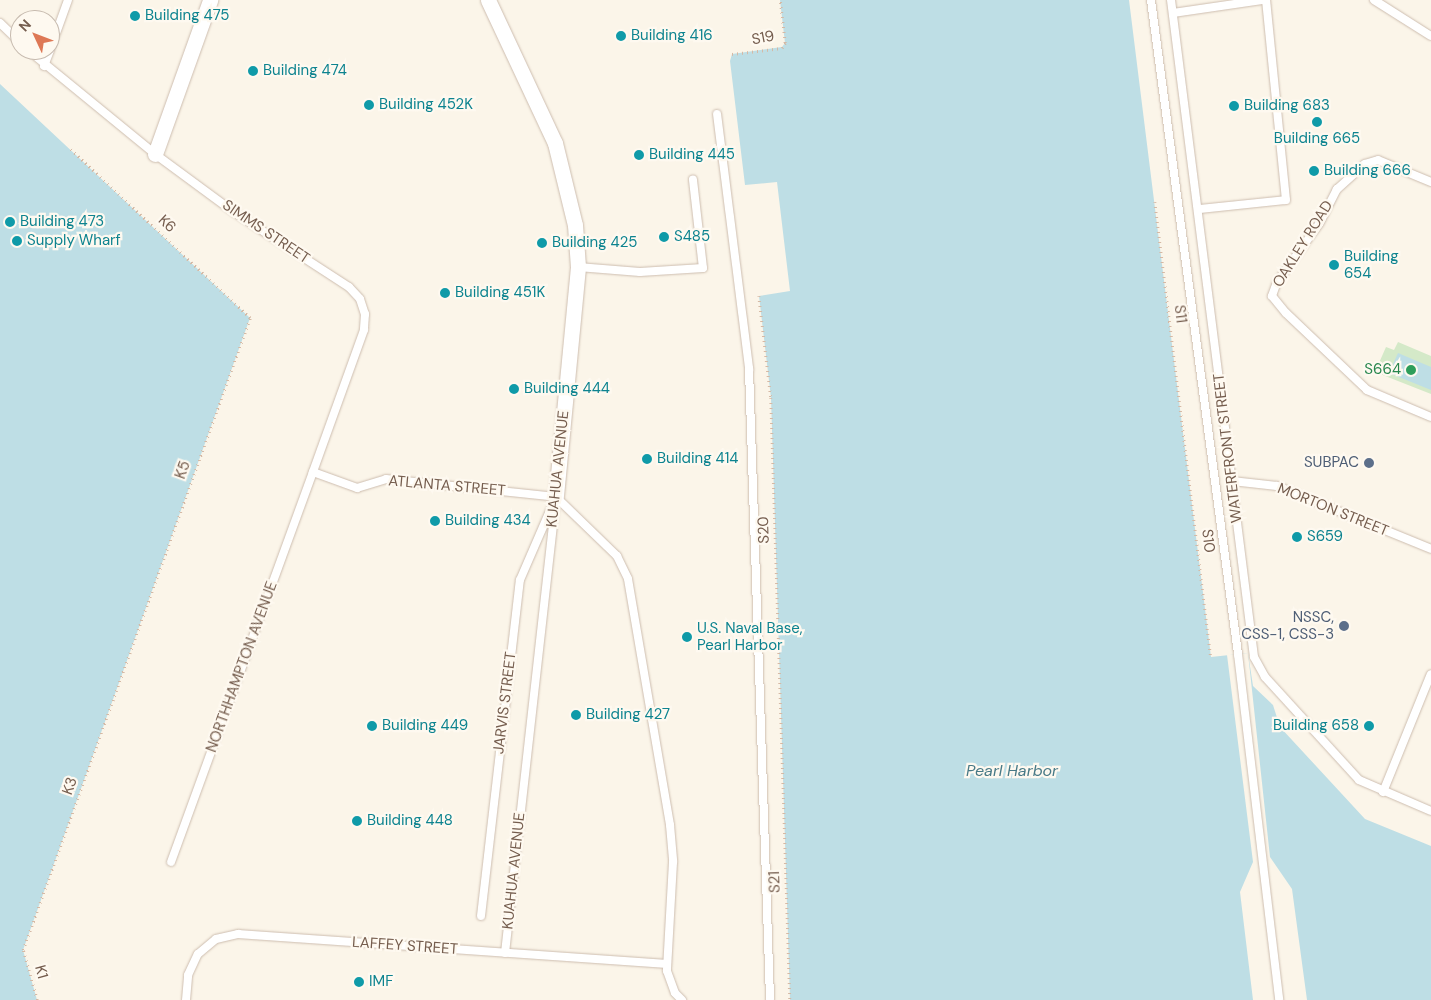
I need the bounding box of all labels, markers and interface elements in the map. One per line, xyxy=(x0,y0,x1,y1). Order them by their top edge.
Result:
place label: Building 475 xyxy=(145,7,229,25)
north arrow xyxy=(10,10,60,60)
marker: Building 475 xyxy=(129,10,141,22)
text: N xyxy=(15,16,35,35)
place label: Building 416 xyxy=(631,27,713,45)
street label: S19 xyxy=(750,27,776,49)
marker: Building 416 xyxy=(615,30,627,42)
place label: Building 474 xyxy=(263,62,347,80)
marker: Building 474 xyxy=(247,65,259,77)
place label: Building 452K xyxy=(379,96,473,114)
place label: Building 683 xyxy=(1244,97,1330,115)
marker: Building 452K xyxy=(363,99,375,111)
marker: Building 683 xyxy=(1228,100,1240,112)
marker: Building 665 xyxy=(1311,116,1323,128)
place label: Building 665 xyxy=(1274,130,1360,148)
place label: Building 445 xyxy=(649,146,735,164)
marker: Building 445 xyxy=(633,149,645,161)
place label: Building 666 xyxy=(1324,162,1411,180)
marker: Building 666 xyxy=(1308,165,1320,177)
street label: SIMMS STREET xyxy=(219,196,313,268)
street label: OAKLEY ROAD xyxy=(1269,197,1337,291)
street label: K6 xyxy=(154,211,180,237)
place label: Building 473 xyxy=(20,213,104,231)
marker: Building 473 xyxy=(4,216,16,228)
place label: S485 xyxy=(674,228,710,246)
marker: S485 xyxy=(658,231,670,243)
place label: Supply Wharf xyxy=(27,232,121,250)
place label: Building 425 xyxy=(552,234,637,252)
marker: Supply Wharf xyxy=(11,235,23,247)
marker: Building 425 xyxy=(536,237,548,249)
place label: Building 654 xyxy=(1344,247,1399,282)
marker: Building 654 xyxy=(1328,259,1340,271)
place label: Building 451K xyxy=(455,284,545,302)
marker: Building 451K xyxy=(439,287,451,299)
street label: S11 xyxy=(1170,304,1190,324)
place label: S664 xyxy=(1364,361,1401,379)
marker: S664 xyxy=(1405,364,1417,376)
street label: WATERFRONT STREET xyxy=(1210,372,1246,524)
place label: Building 444 xyxy=(524,380,610,398)
marker: Building 444 xyxy=(508,383,520,395)
street label: KUAHUA AVENUE xyxy=(543,410,573,528)
place label: Building 414 xyxy=(657,450,738,468)
marker: Building 414 xyxy=(641,453,653,465)
place label: SUBPAC xyxy=(1304,454,1359,472)
marker: SUBPAC xyxy=(1363,457,1375,469)
street label: K5 xyxy=(171,459,195,481)
street label: ATLANTA STREET xyxy=(388,472,506,500)
street label: MORTON STREET xyxy=(1275,480,1391,540)
place label: Building 434 xyxy=(445,512,531,530)
marker: Building 434 xyxy=(429,515,441,527)
street label: S20 xyxy=(755,516,773,544)
street label: S10 xyxy=(1198,528,1218,554)
place label: S659 xyxy=(1307,528,1343,546)
marker: S659 xyxy=(1291,531,1303,543)
street label: NORTHHAMPTON AVENUE xyxy=(203,579,281,755)
place label: NSSC, CSS-1, CSS-3 xyxy=(1241,608,1334,643)
place label: U.S. Naval Base, Pearl Harbor xyxy=(697,619,802,654)
marker: NSSC, CSS-1, CSS-3 xyxy=(1338,620,1350,632)
marker: U.S. Naval Base, Pearl Harbor xyxy=(681,631,693,643)
street label: JARVIS STREET xyxy=(490,651,520,755)
place label: Building 427 xyxy=(586,706,670,724)
marker: Building 427 xyxy=(570,709,582,721)
place label: Building 449 xyxy=(382,717,468,735)
place label: Building 658 xyxy=(1273,717,1359,735)
marker: Building 449 xyxy=(366,720,378,732)
marker: Building 658 xyxy=(1363,720,1375,732)
water label: Pearl Harbor xyxy=(966,761,1058,781)
street label: K3 xyxy=(59,775,81,797)
place label: Building 448 xyxy=(367,812,453,830)
street label: KUAHUA AVENUE xyxy=(499,812,529,930)
marker: Building 448 xyxy=(351,815,363,827)
street label: S21 xyxy=(766,871,784,893)
street label: LAFFEY STREET xyxy=(351,933,459,959)
street label: K1 xyxy=(31,963,51,981)
place label: IMF xyxy=(369,973,393,991)
marker: IMF xyxy=(353,976,365,988)

